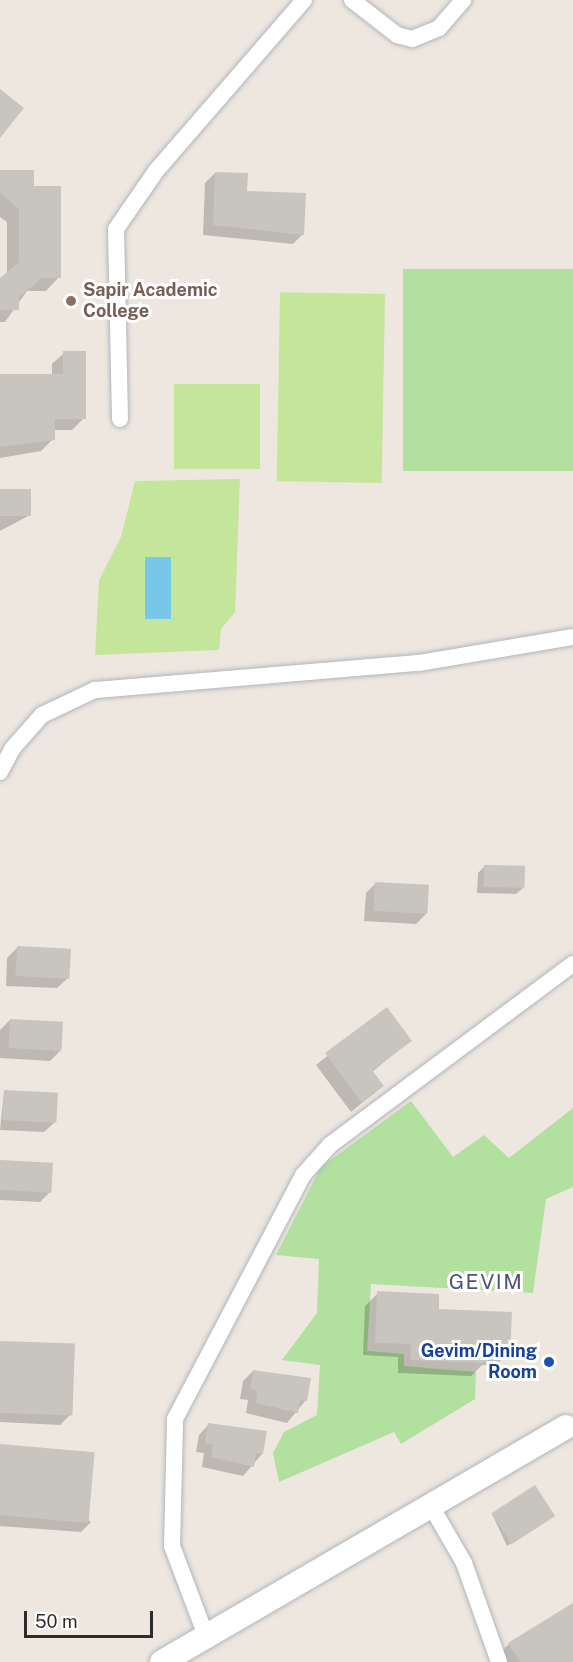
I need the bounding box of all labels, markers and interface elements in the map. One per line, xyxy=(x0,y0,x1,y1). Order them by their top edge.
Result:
place label: Sapir Academic College xyxy=(83,280,218,322)
marker: Sapir Academic College xyxy=(64,294,78,308)
district label: GEVIM xyxy=(449,1269,523,1295)
place label: Gevim/Dining Room xyxy=(421,1341,537,1384)
marker: Gevim/Dining Room xyxy=(542,1355,556,1369)
scale bar xyxy=(27,1599,156,1637)
text: 50 m xyxy=(35,1611,78,1632)

